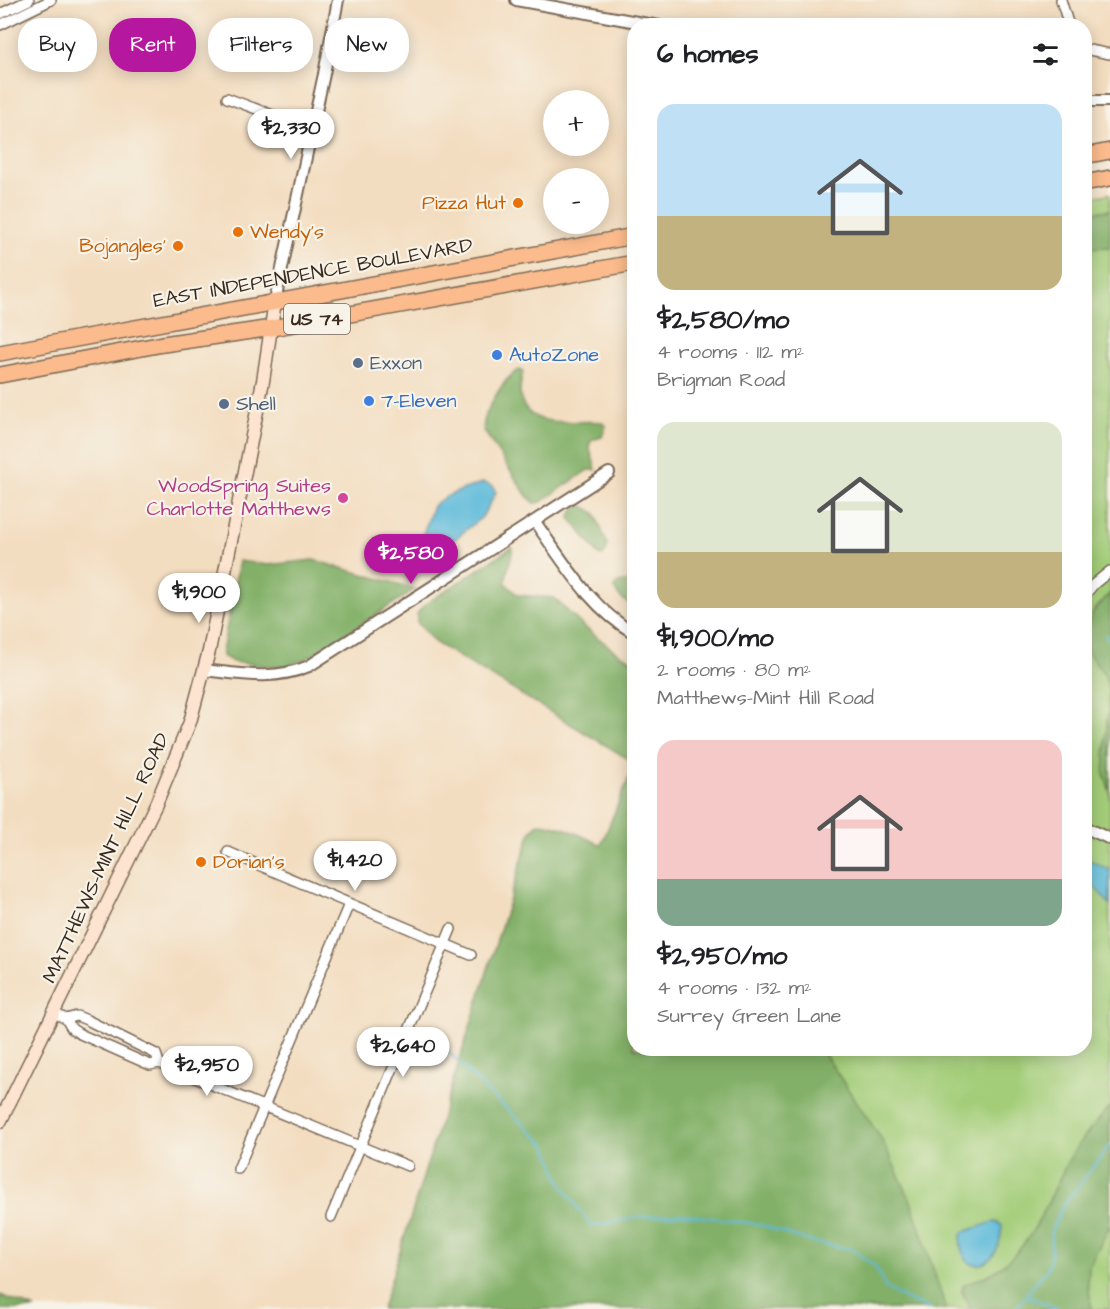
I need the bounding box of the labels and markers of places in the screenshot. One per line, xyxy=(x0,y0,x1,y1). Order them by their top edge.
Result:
pin: $2,330 xyxy=(242,109,340,160)
place label: Pizza Hut xyxy=(422,189,506,217)
marker: Pizza Hut xyxy=(511,196,525,210)
place label: Wendy's xyxy=(250,218,324,247)
marker: Wendy's xyxy=(231,225,245,239)
place label: Bojangles' xyxy=(79,232,166,261)
marker: Bojangles' xyxy=(171,239,185,253)
place label: AutoZone xyxy=(509,341,599,369)
marker: AutoZone xyxy=(490,348,504,362)
place label: Exxon xyxy=(370,349,422,377)
marker: Exxon xyxy=(351,356,365,370)
place label: 7-Eleven xyxy=(381,387,457,415)
place label: Shell xyxy=(236,390,276,418)
marker: 7-Eleven xyxy=(362,394,376,408)
marker: Shell xyxy=(217,397,231,411)
place label: WoodSpring Suites Charlotte Matthews xyxy=(147,472,331,523)
marker: WoodSpring Suites Charlotte Matthews xyxy=(336,491,350,505)
pin: $2,580 xyxy=(362,534,460,585)
pin: $1,900 xyxy=(150,573,248,624)
pin: $1,420 xyxy=(306,841,404,892)
place label: Dorian's xyxy=(213,848,285,876)
marker: Dorian's xyxy=(194,855,208,869)
pin: $2,640 xyxy=(354,1027,452,1078)
pin: $2,950 xyxy=(158,1046,256,1097)

